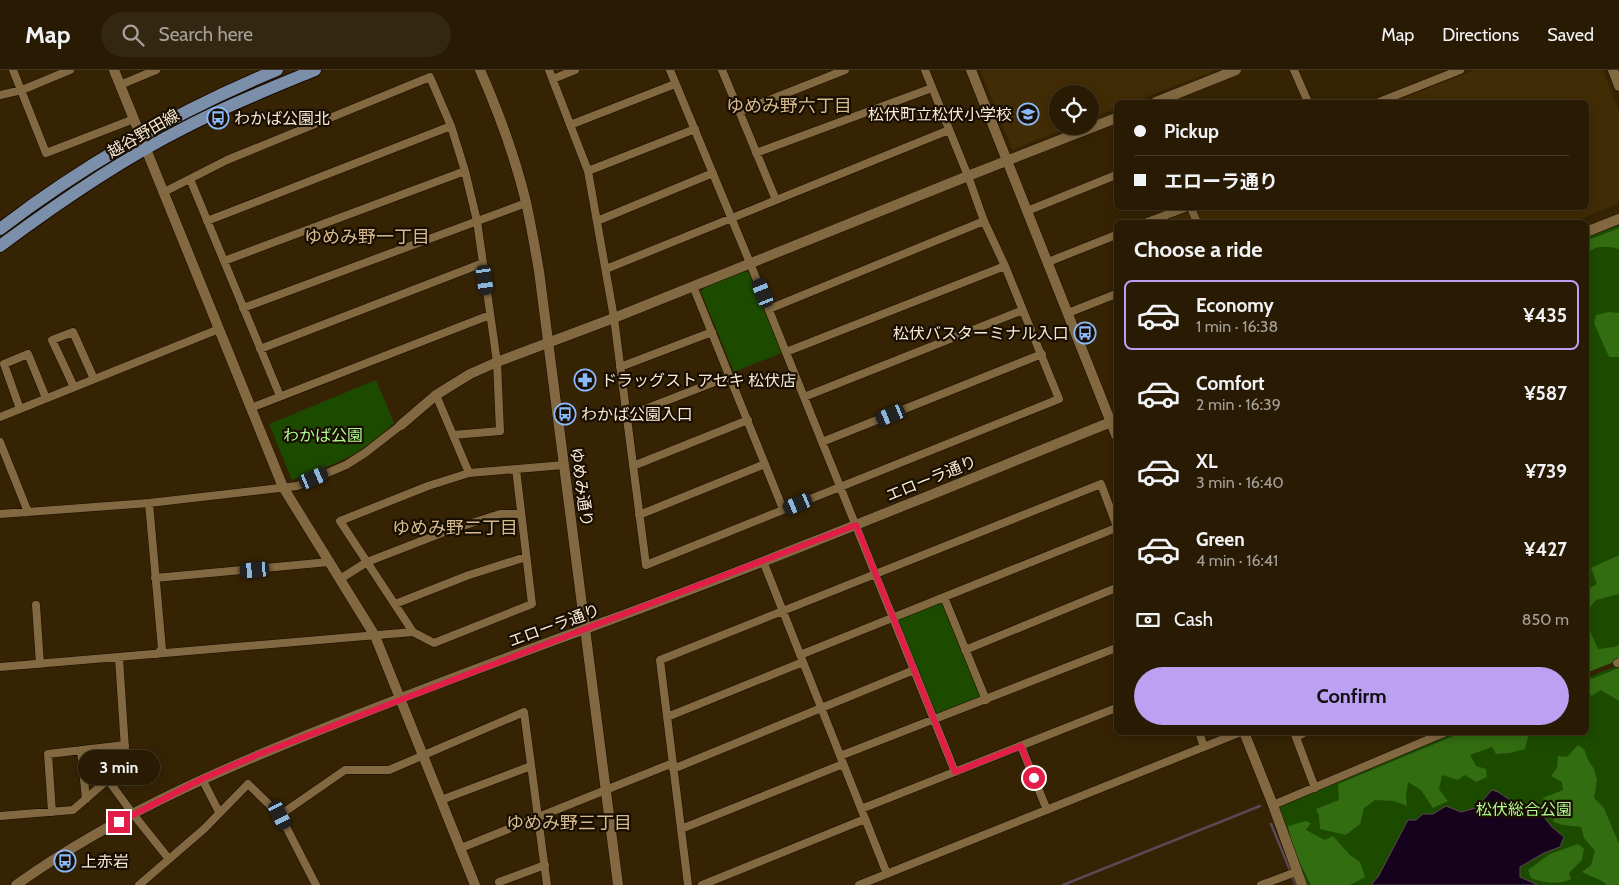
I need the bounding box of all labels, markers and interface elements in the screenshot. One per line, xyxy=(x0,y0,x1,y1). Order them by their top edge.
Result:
search box xyxy=(101,12,451,57)
text: Map xyxy=(25,20,71,49)
icon: search xyxy=(119,21,147,49)
text: Search here xyxy=(159,23,253,46)
text: Map xyxy=(1381,24,1414,46)
text: Directions xyxy=(1442,24,1519,46)
text: Saved xyxy=(1547,24,1594,46)
map controls xyxy=(1049,85,1099,135)
button: locate xyxy=(1049,85,1099,135)
district label: ゆめみ野六丁目 xyxy=(726,95,852,117)
school or university icon: 松伏町立松伏小学校 xyxy=(1016,102,1040,126)
street label: 越谷野田線 xyxy=(104,105,183,162)
place label: 松伏町立松伏小学校 xyxy=(868,105,1012,124)
bus stop icon: わかば公園北 xyxy=(206,106,230,130)
place label: わかば公園北 xyxy=(234,109,330,128)
text: Pickup xyxy=(1164,120,1219,143)
text: エローラ通り xyxy=(1164,170,1278,193)
district label: ゆめみ野一丁目 xyxy=(304,226,430,248)
text: Choose a ride xyxy=(1134,236,1263,263)
car xyxy=(475,264,494,296)
car xyxy=(750,276,775,310)
icon: car xyxy=(1136,293,1181,338)
text: Economy xyxy=(1196,294,1274,317)
text: ¥435 xyxy=(1523,304,1567,327)
text: 1 min · 16:38 xyxy=(1196,317,1278,336)
bus stop icon: 松伏バスターミナル入口 xyxy=(1073,321,1097,345)
place label: 松伏バスターミナル入口 xyxy=(893,324,1069,343)
pharmacy icon: ドラッグストアセキ 松伏店 xyxy=(573,368,597,392)
place label: ドラッグストアセキ 松伏店 xyxy=(601,371,796,390)
icon: car xyxy=(1136,371,1181,416)
text: Comfort xyxy=(1196,372,1265,395)
text: ¥587 xyxy=(1524,382,1567,405)
text: 2 min · 16:39 xyxy=(1196,395,1281,414)
bus stop icon: わかば公園入口 xyxy=(553,402,577,426)
car xyxy=(874,402,907,428)
place label: わかば公園入口 xyxy=(581,405,693,424)
park label: わかば公園 xyxy=(283,426,363,445)
street label: ゆめみ通り xyxy=(567,446,596,528)
icon: car xyxy=(1136,449,1181,494)
text: XL xyxy=(1196,450,1217,473)
street label: エローラ通り xyxy=(883,452,979,505)
text: ¥739 xyxy=(1525,460,1567,483)
car xyxy=(297,465,330,491)
text: 3 min · 16:40 xyxy=(1196,473,1284,492)
car xyxy=(781,491,814,517)
district label: ゆめみ野二丁目 xyxy=(392,517,518,539)
icon: car xyxy=(1136,527,1181,572)
text: Green xyxy=(1196,528,1245,551)
text: ¥427 xyxy=(1524,538,1567,561)
text: 4 min · 16:41 xyxy=(1196,551,1278,570)
car xyxy=(239,561,270,579)
street label: エローラ通り xyxy=(506,600,603,651)
icon: cash xyxy=(1134,606,1162,634)
text: Cash xyxy=(1174,608,1213,631)
text: 850 m xyxy=(1522,610,1569,629)
button: Confirm xyxy=(1134,667,1569,725)
callout: 3 min xyxy=(78,750,160,784)
text: 3 min xyxy=(100,758,138,777)
route start xyxy=(1023,767,1045,789)
car xyxy=(266,798,293,832)
park label: 松伏総合公園 xyxy=(1476,800,1572,819)
route end xyxy=(108,811,130,833)
district label: ゆめみ野三丁目 xyxy=(506,812,632,834)
bus stop icon: 上赤岩 xyxy=(53,849,77,873)
place label: 上赤岩 xyxy=(81,852,129,871)

